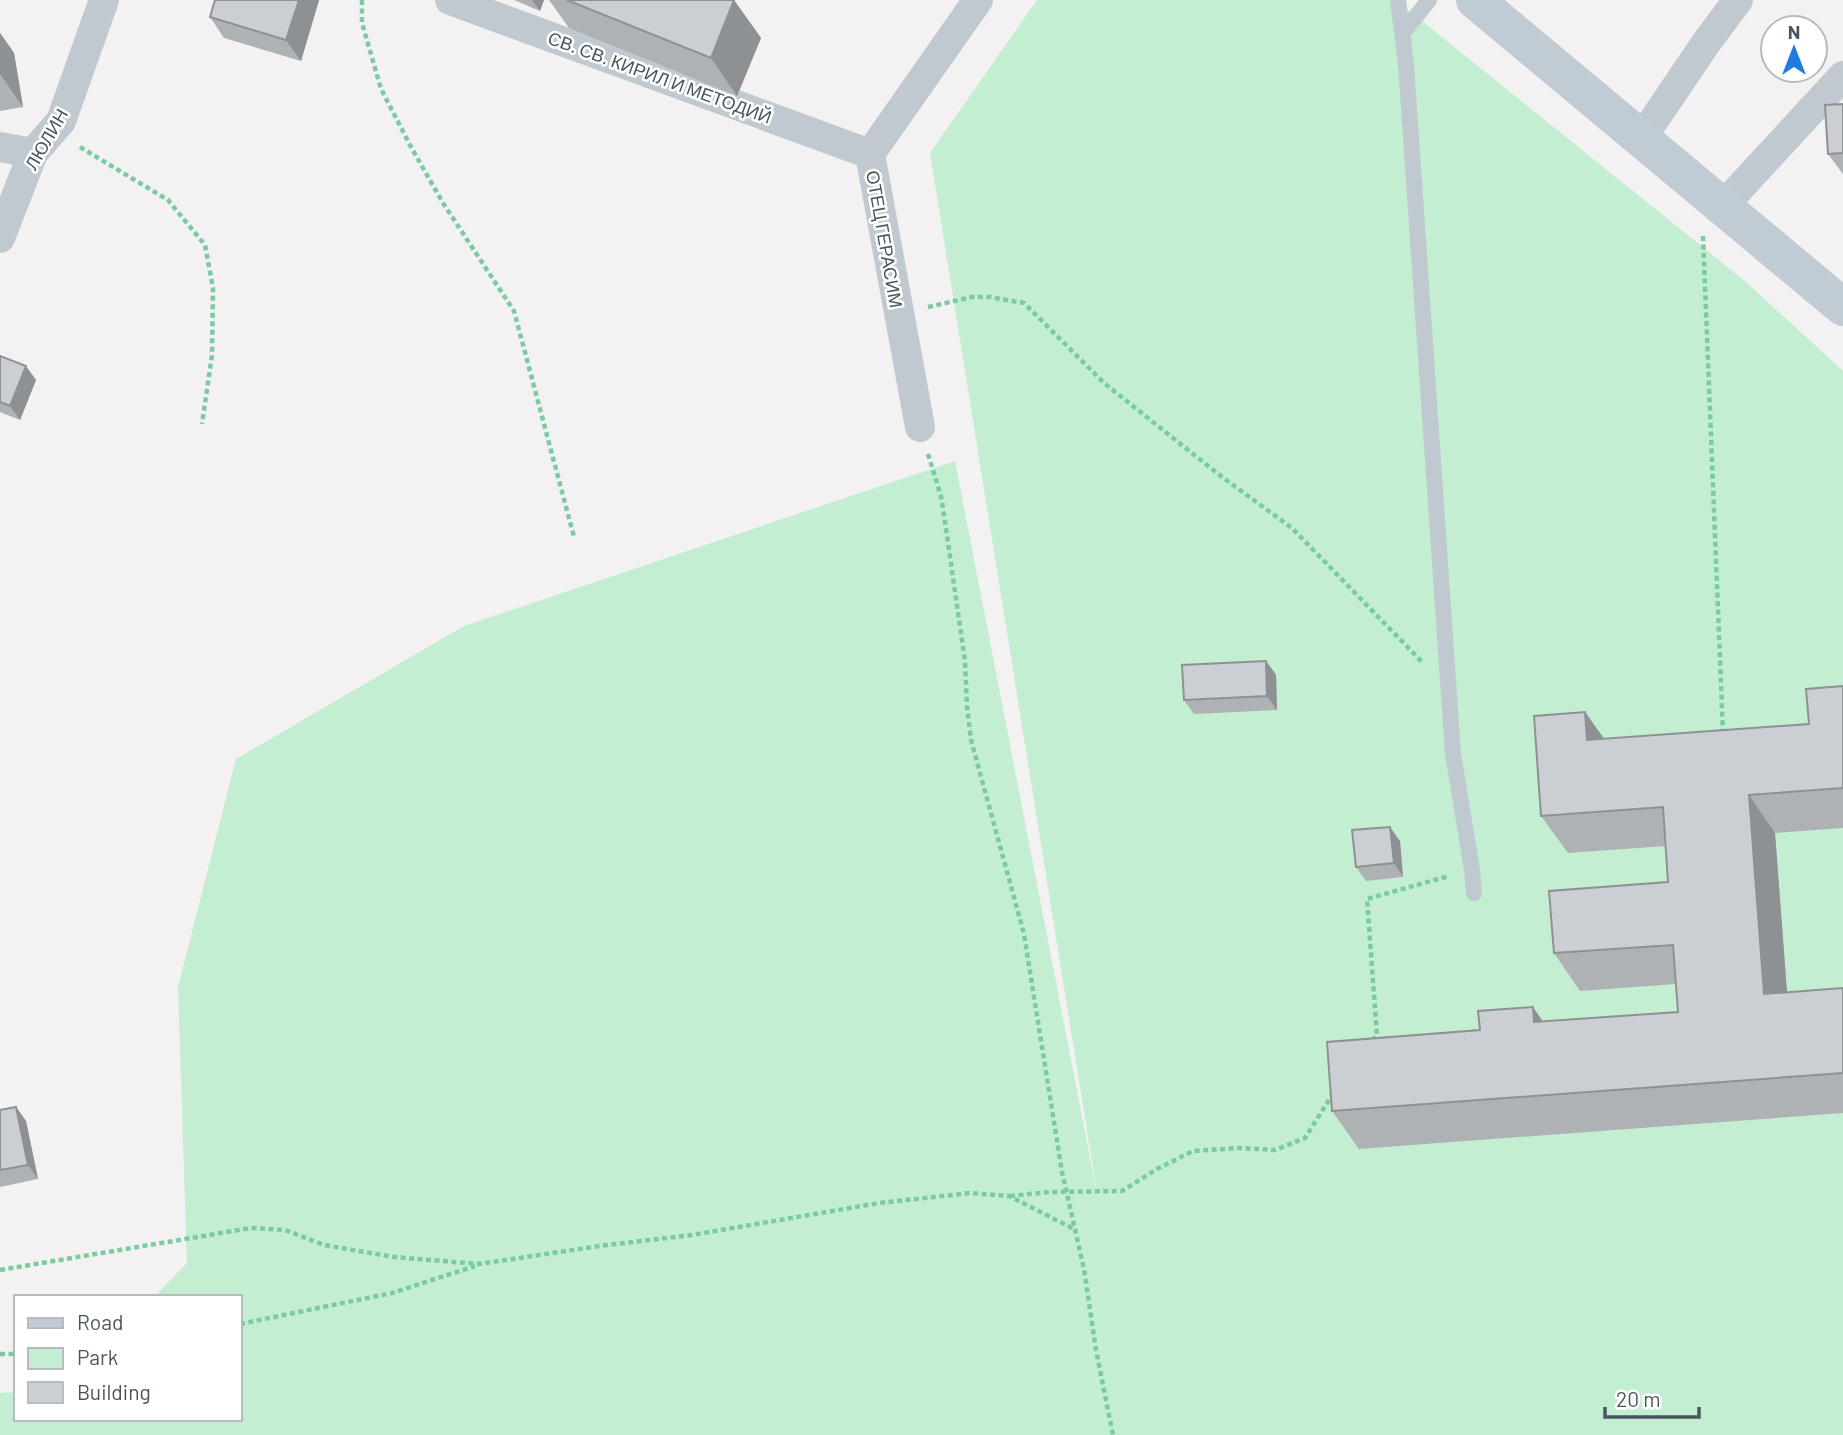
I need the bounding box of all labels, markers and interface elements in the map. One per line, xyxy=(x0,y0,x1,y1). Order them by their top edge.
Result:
north arrow xyxy=(1759,14,1829,84)
text: N xyxy=(1788,20,1800,43)
street label: СВ. СВ. КИРИЛ И МЕТОДИЙ xyxy=(545,26,775,128)
street label: ЛЮЛИН xyxy=(20,105,72,173)
street label: ОТЕЦ ГЕРАСИМ xyxy=(862,169,908,309)
legend xyxy=(14,1295,242,1421)
text: Road xyxy=(77,1309,123,1334)
text: Park xyxy=(77,1344,118,1369)
scale bar xyxy=(1605,1376,1700,1420)
text: Building xyxy=(77,1379,151,1404)
text: 20 m xyxy=(1616,1386,1661,1411)

